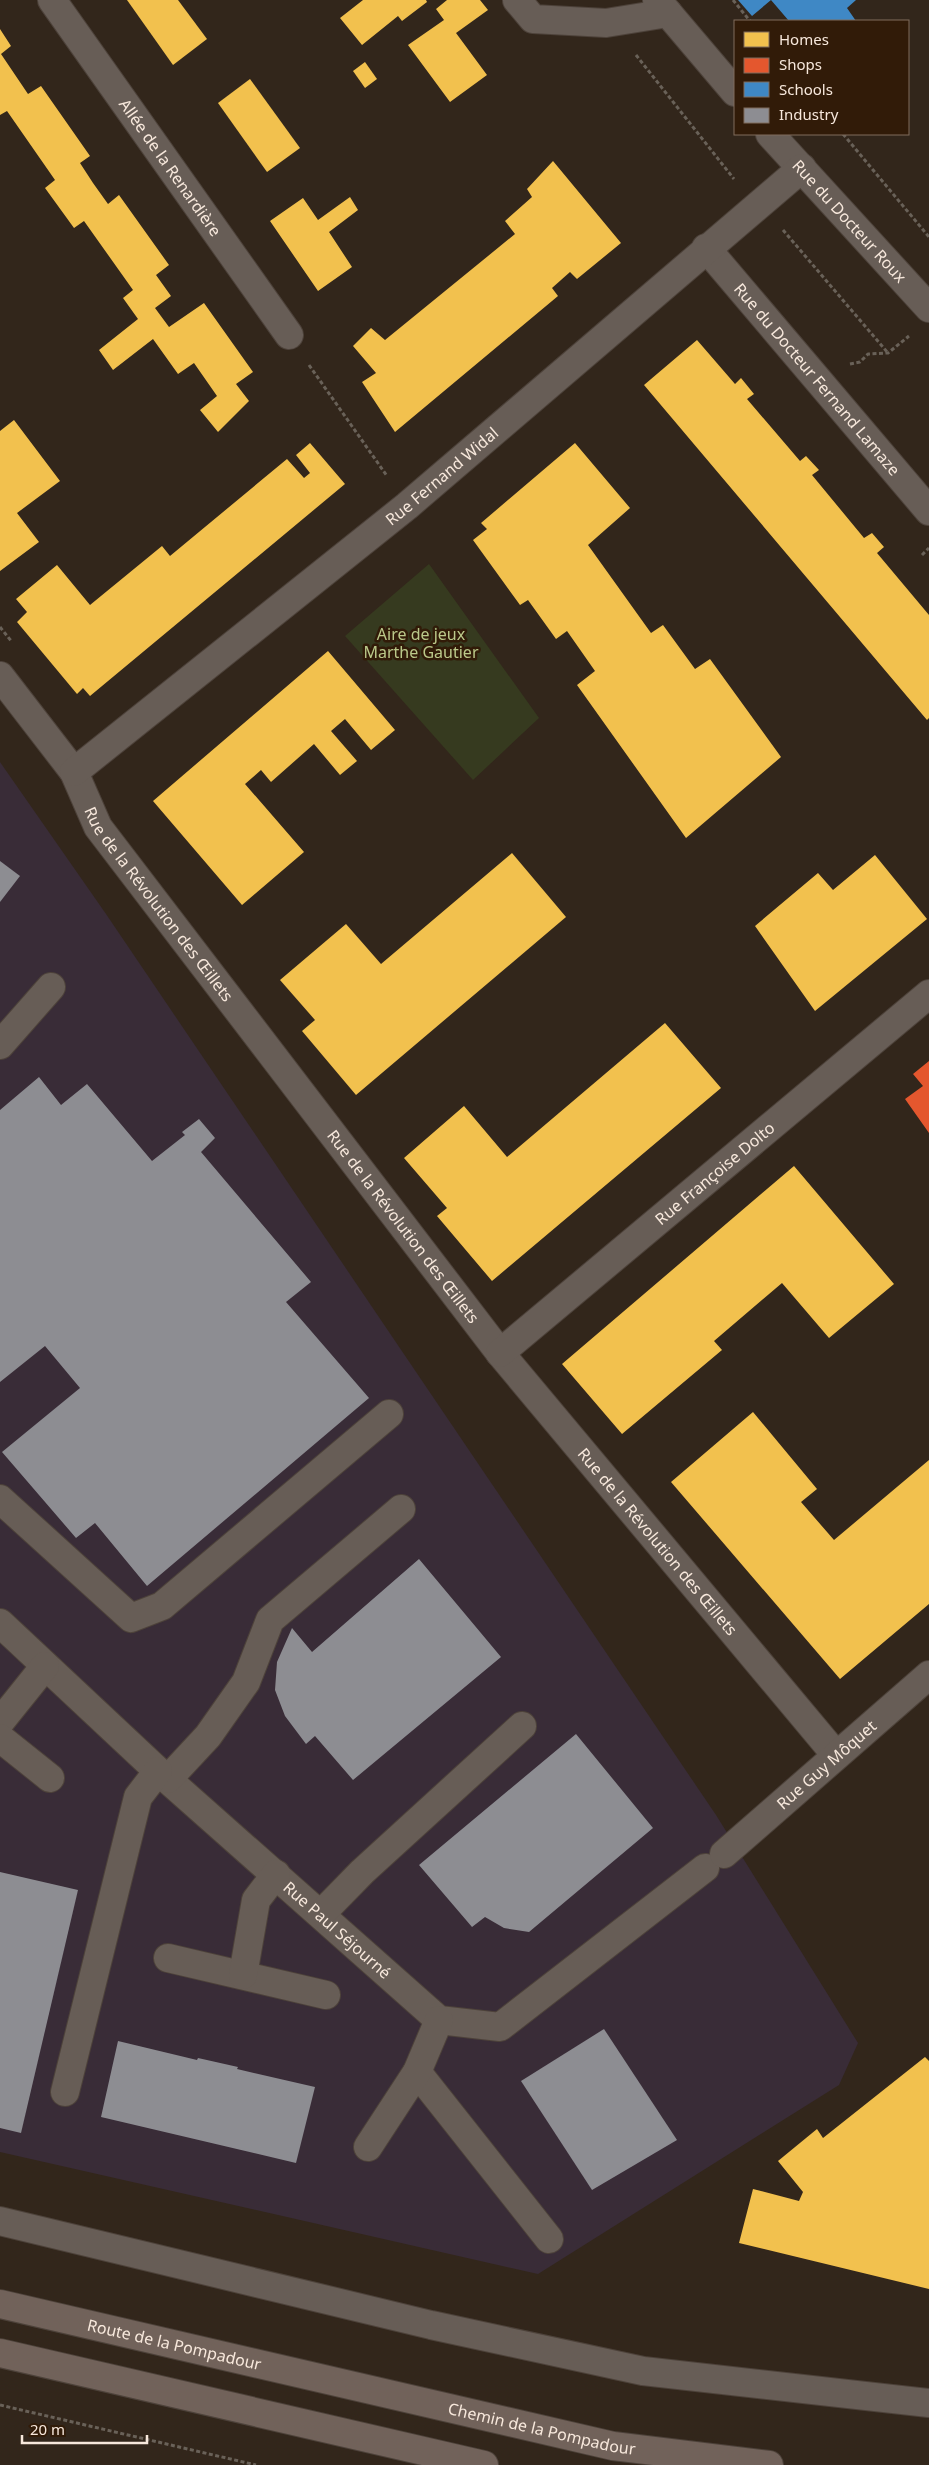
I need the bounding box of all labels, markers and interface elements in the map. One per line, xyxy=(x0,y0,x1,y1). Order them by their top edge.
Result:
legend xyxy=(734,20,909,135)
text: Homes xyxy=(779,29,829,49)
text: Shops xyxy=(779,54,822,74)
text: Schools xyxy=(779,79,833,99)
street label: Allée de la Renardière xyxy=(114,94,227,240)
text: Industry xyxy=(779,104,839,124)
street label: Rue du Docteur Roux xyxy=(788,155,912,288)
street label: Rue du Docteur Fernand Lamaze xyxy=(729,278,905,480)
street label: Rue Fernand Widal xyxy=(381,422,503,530)
park label: Aire de jeux Marthe Gautier xyxy=(364,623,479,663)
street label: Rue de la Révolution des Œillets xyxy=(79,803,238,1006)
street label: Rue Françoise Dolto xyxy=(650,1117,779,1230)
street label: Rue de la Révolution des Œillets xyxy=(322,1125,484,1328)
street label: Rue de la Révolution des Œillets xyxy=(573,1443,742,1640)
street label: Rue Guy Môquet xyxy=(772,1715,881,1814)
street label: Rue Paul Séjourné xyxy=(279,1876,396,1984)
street label: Route de la Pompadour xyxy=(85,2314,264,2375)
street label: Chemin de la Pompadour xyxy=(446,2397,637,2460)
scale bar xyxy=(22,2412,148,2444)
text: 20 m xyxy=(30,2419,65,2439)

